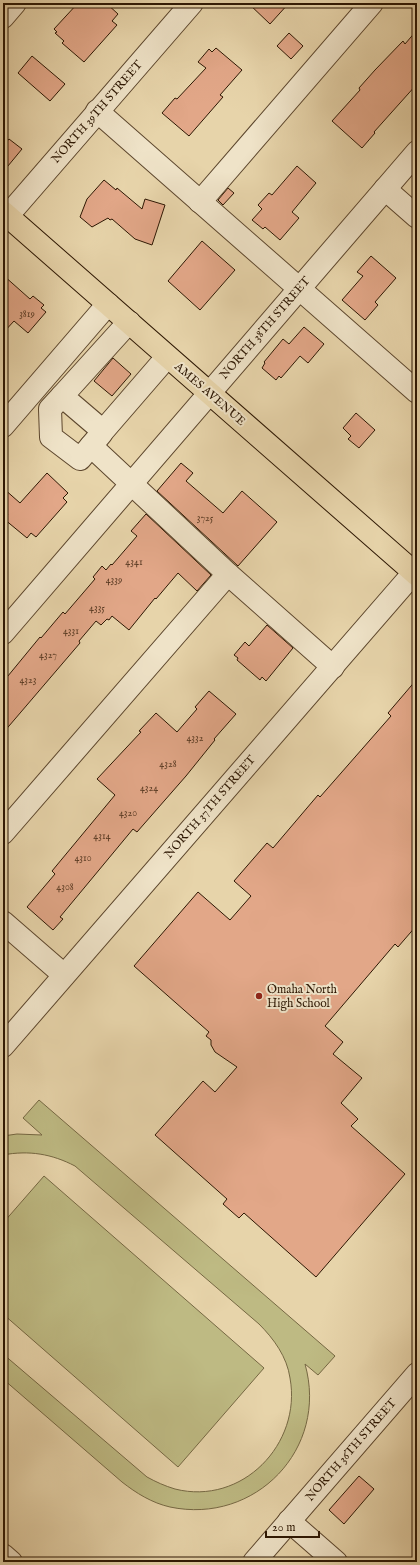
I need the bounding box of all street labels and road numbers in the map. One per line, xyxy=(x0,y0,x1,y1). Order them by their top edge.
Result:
street label: NORTH 39TH STREET xyxy=(48,57,146,166)
street label: NORTH 38TH STREET xyxy=(216,274,314,382)
street label: AMES AVENUE xyxy=(171,358,249,429)
street label: NORTH 37TH STREET xyxy=(161,752,259,862)
street label: NORTH 36TH STREET xyxy=(302,1395,400,1504)

